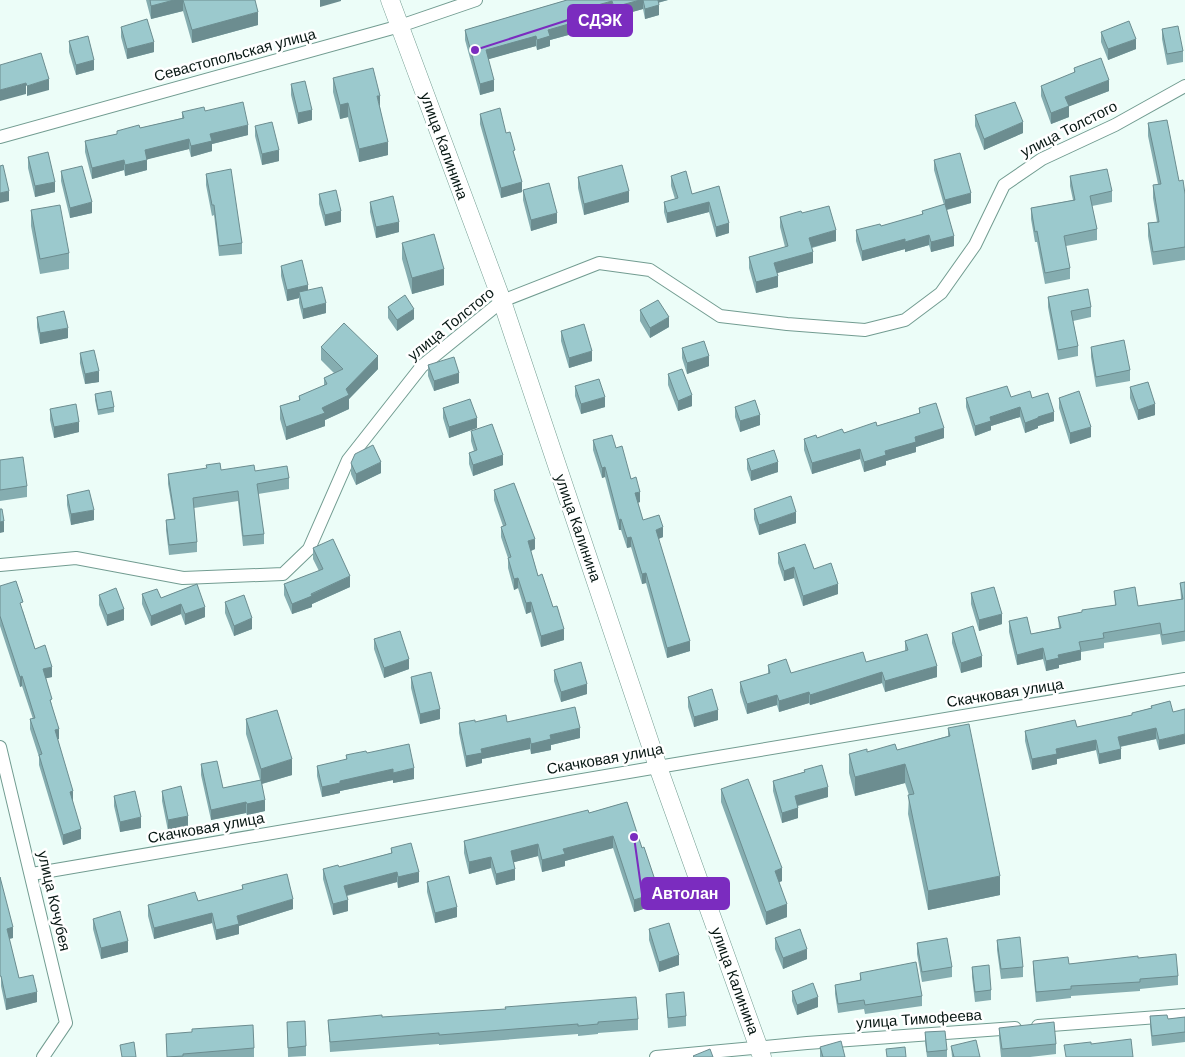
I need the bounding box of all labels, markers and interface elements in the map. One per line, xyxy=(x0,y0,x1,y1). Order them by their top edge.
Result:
callout: СДЭК xyxy=(568,5,632,36)
text: СДЭК xyxy=(578,10,622,31)
street label: Севастопольская улица xyxy=(152,24,319,86)
street label: улица Калинина xyxy=(415,90,473,203)
street label: улица Толстого xyxy=(1017,96,1121,162)
street label: улица Толстого xyxy=(404,283,498,365)
street label: улица Калинина xyxy=(550,471,606,585)
street label: Скачковая улица xyxy=(945,674,1066,712)
street label: Скачковая улица xyxy=(545,739,666,779)
street label: Скачковая улица xyxy=(146,808,267,848)
street label: улица Кочубея xyxy=(33,849,75,953)
callout: Автолан xyxy=(642,878,729,909)
text: Автолан xyxy=(652,883,718,904)
street label: улица Калинина xyxy=(706,925,764,1038)
street label: улица Тимофеева xyxy=(855,1005,983,1033)

